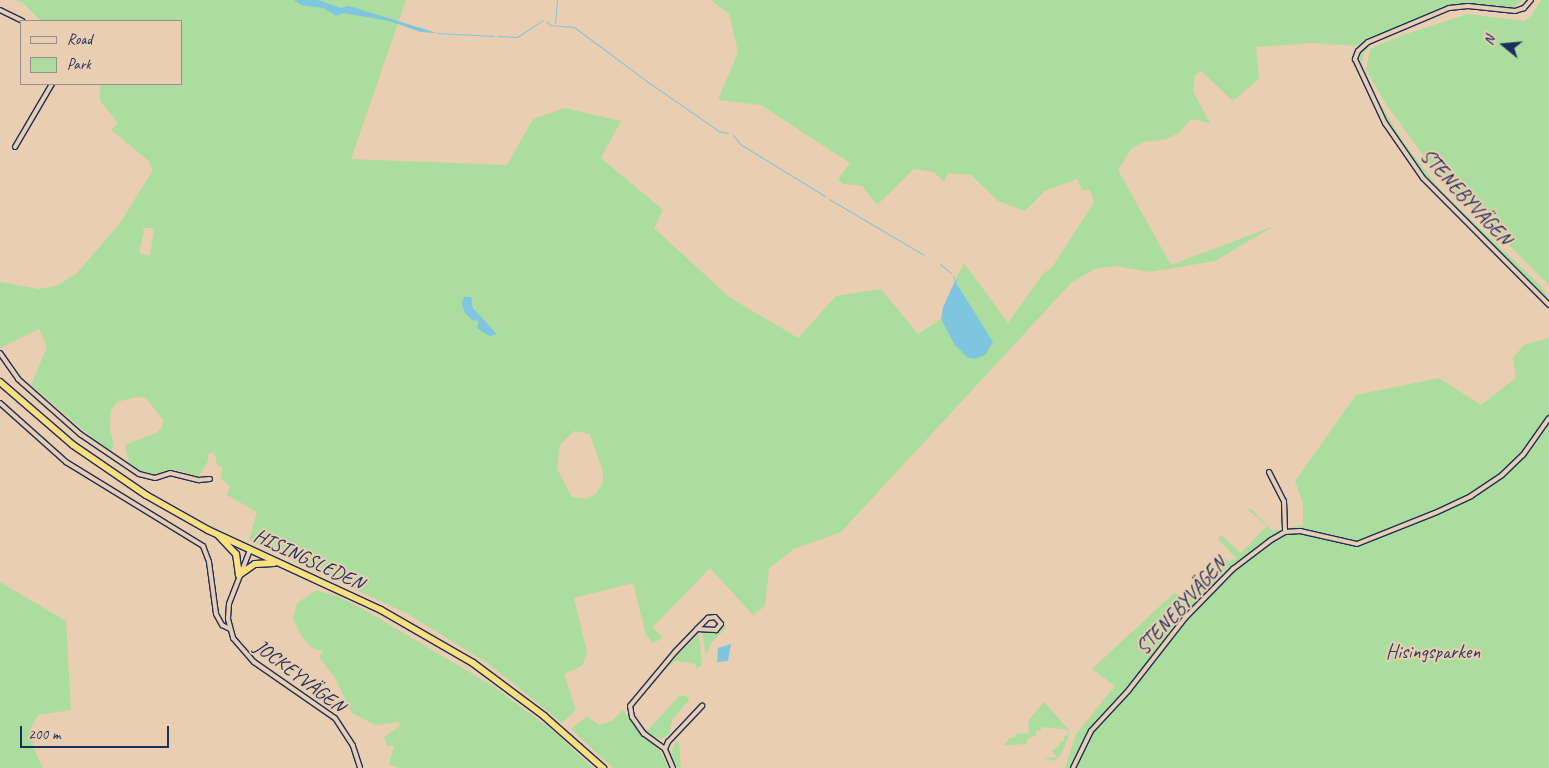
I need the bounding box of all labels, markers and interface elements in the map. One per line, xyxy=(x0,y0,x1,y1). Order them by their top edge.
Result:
legend xyxy=(20,20,182,85)
north arrow xyxy=(1479,20,1529,70)
text: Road xyxy=(67,30,92,49)
text: N xyxy=(1480,34,1499,47)
text: Park xyxy=(67,55,91,74)
street label: STENEBYVÄGEN xyxy=(1415,144,1517,250)
street label: HISINGSLEDEN xyxy=(250,523,368,595)
street label: STENEBYVÄGEN xyxy=(1131,552,1231,660)
street label: JOCKEYVÄGEN xyxy=(250,634,350,718)
park label: Hisingsparken xyxy=(1386,639,1480,663)
scale bar xyxy=(22,716,171,748)
text: 200 m xyxy=(28,725,60,744)

